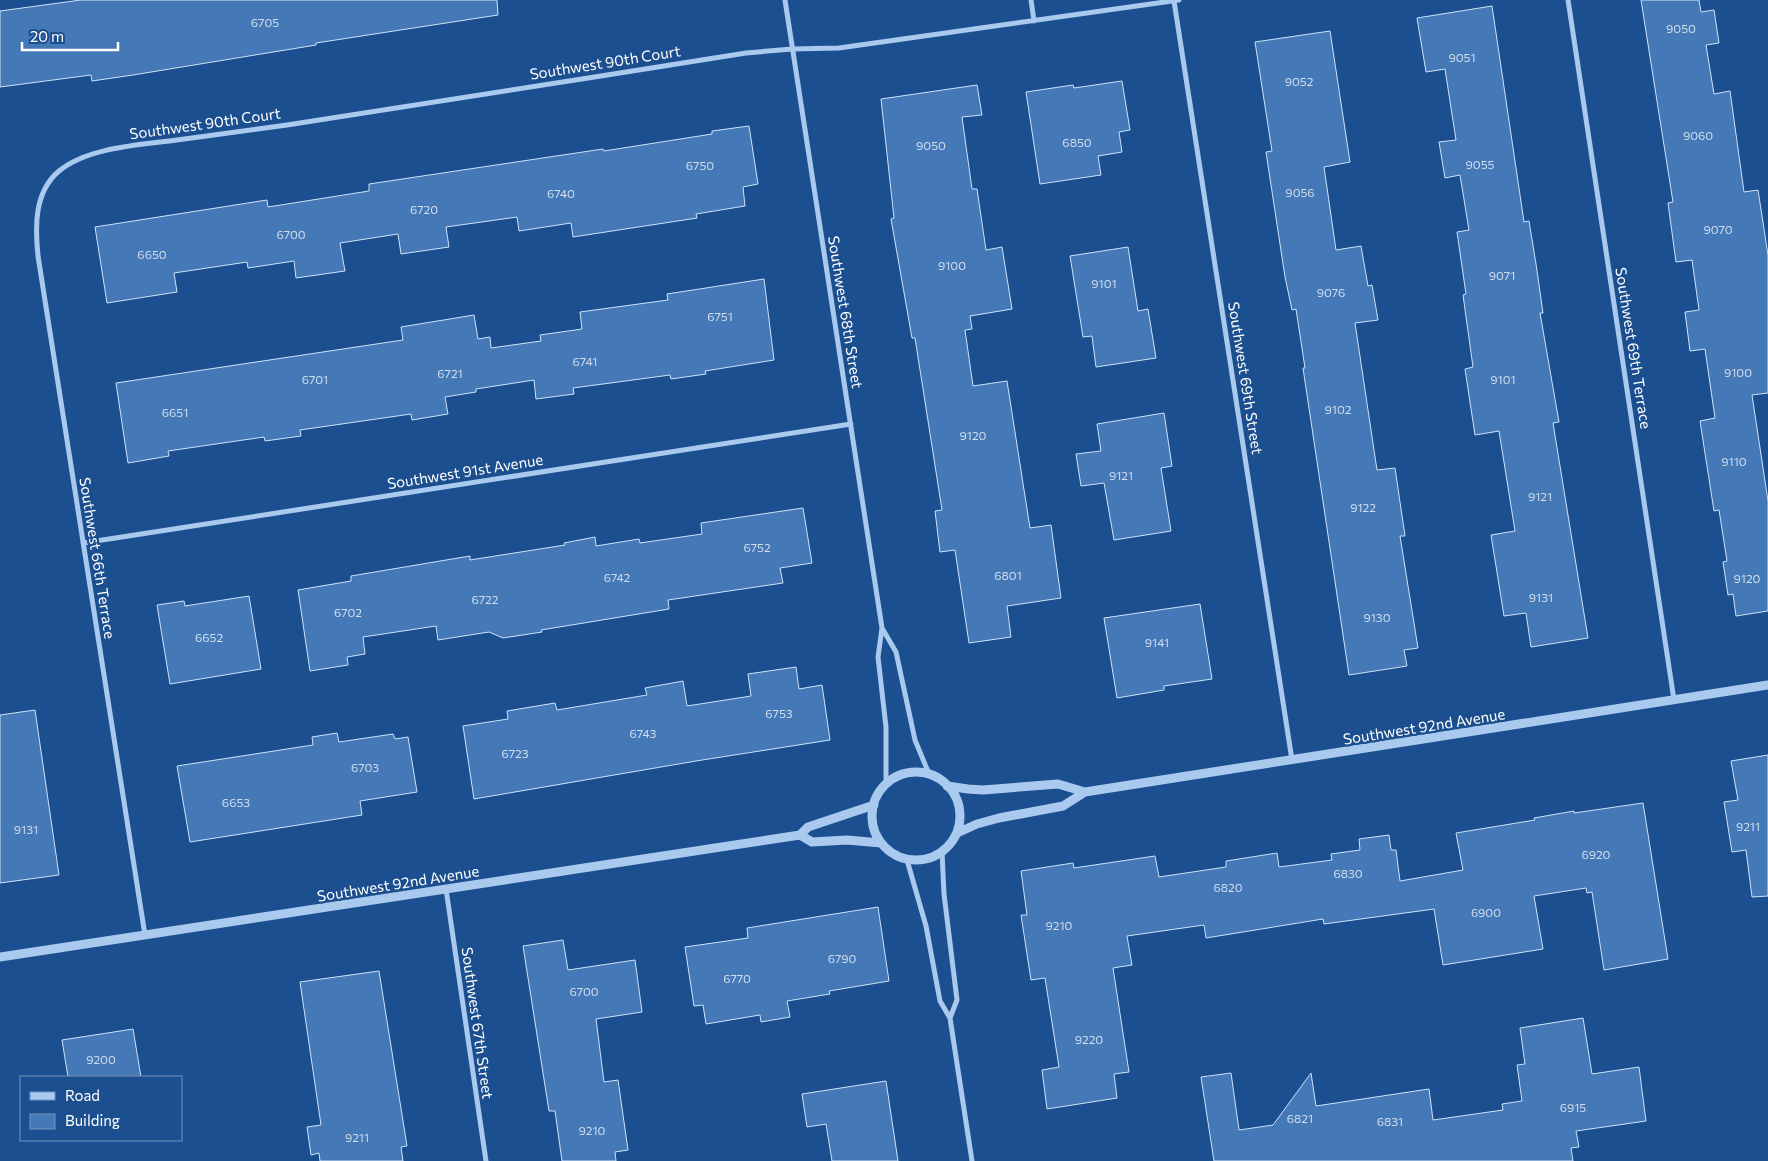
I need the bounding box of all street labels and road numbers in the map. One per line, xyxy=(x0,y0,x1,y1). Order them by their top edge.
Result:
street label: Southwest 90th Court xyxy=(528,41,682,83)
street label: Southwest 90th Court xyxy=(128,103,282,143)
street label: Southwest 68th Street xyxy=(825,234,867,390)
street label: Southwest 69th Terrace xyxy=(1612,266,1656,430)
street label: Southwest 69th Street xyxy=(1225,300,1267,456)
street label: Southwest 91st Avenue xyxy=(386,450,544,492)
street label: Southwest 66th Terrace xyxy=(76,476,120,640)
street label: Southwest 92nd Avenue xyxy=(1342,704,1506,748)
street label: Southwest 92nd Avenue xyxy=(316,861,480,905)
street label: Southwest 67th Street xyxy=(458,946,498,1100)

